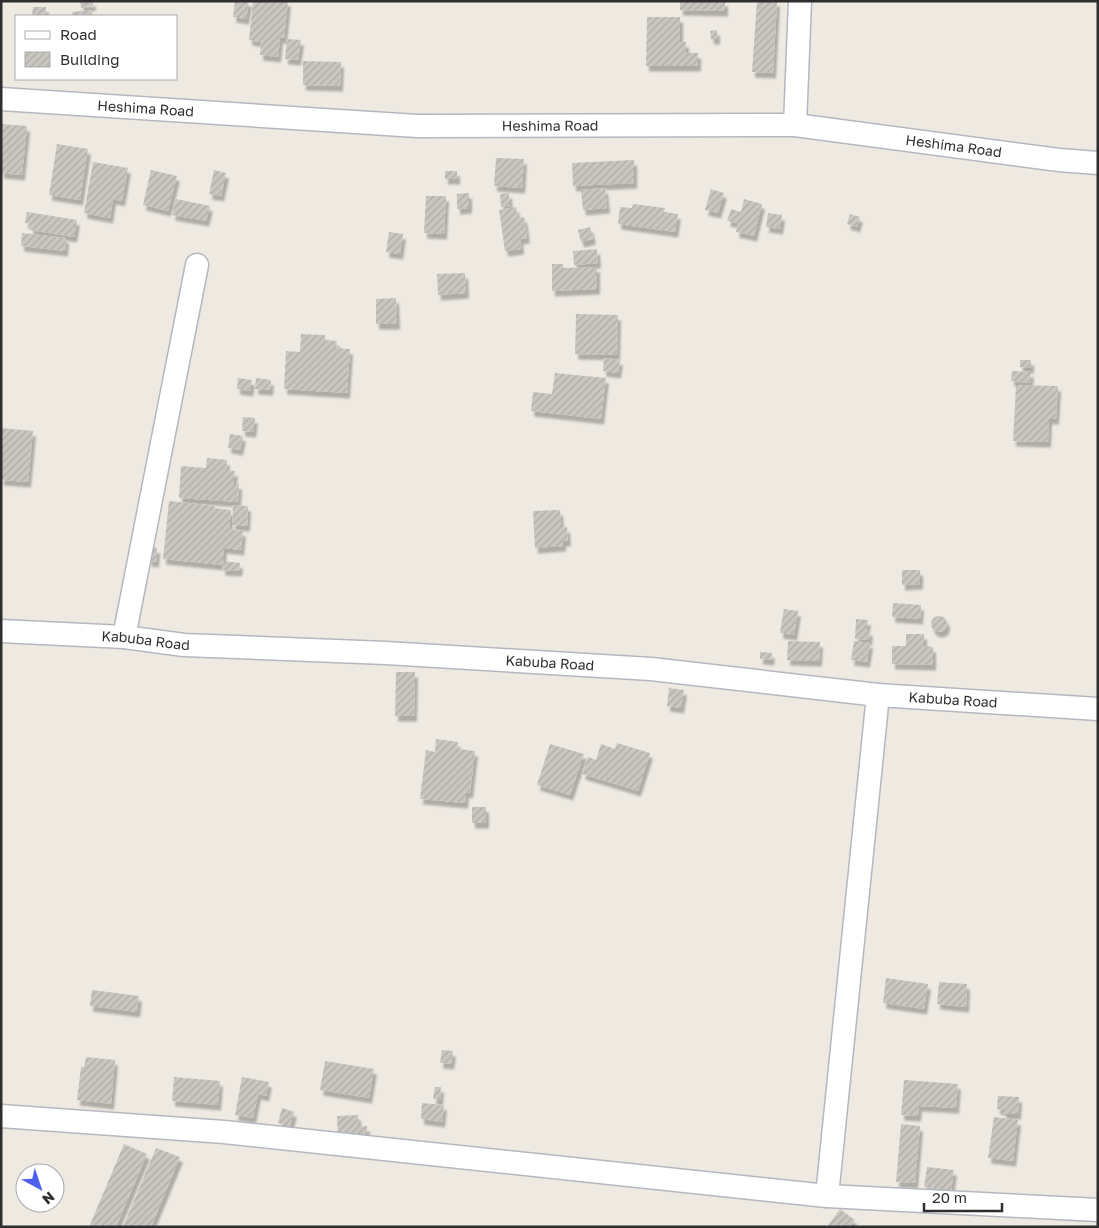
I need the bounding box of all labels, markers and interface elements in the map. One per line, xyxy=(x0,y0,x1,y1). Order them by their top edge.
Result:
legend xyxy=(15,15,178,80)
text: Road xyxy=(60,25,97,43)
text: Building xyxy=(60,50,120,68)
street label: Heshima Road xyxy=(97,96,195,120)
street label: Heshima Road xyxy=(502,117,599,134)
street label: Heshima Road xyxy=(905,131,1003,160)
street label: Kabuba Road xyxy=(101,627,190,653)
street label: Kabuba Road xyxy=(505,651,595,674)
street label: Kabuba Road xyxy=(908,688,998,711)
north arrow xyxy=(15,1163,65,1213)
scale bar xyxy=(924,1180,1002,1212)
text: N xyxy=(39,1188,58,1208)
text: 20 m xyxy=(932,1188,967,1206)

